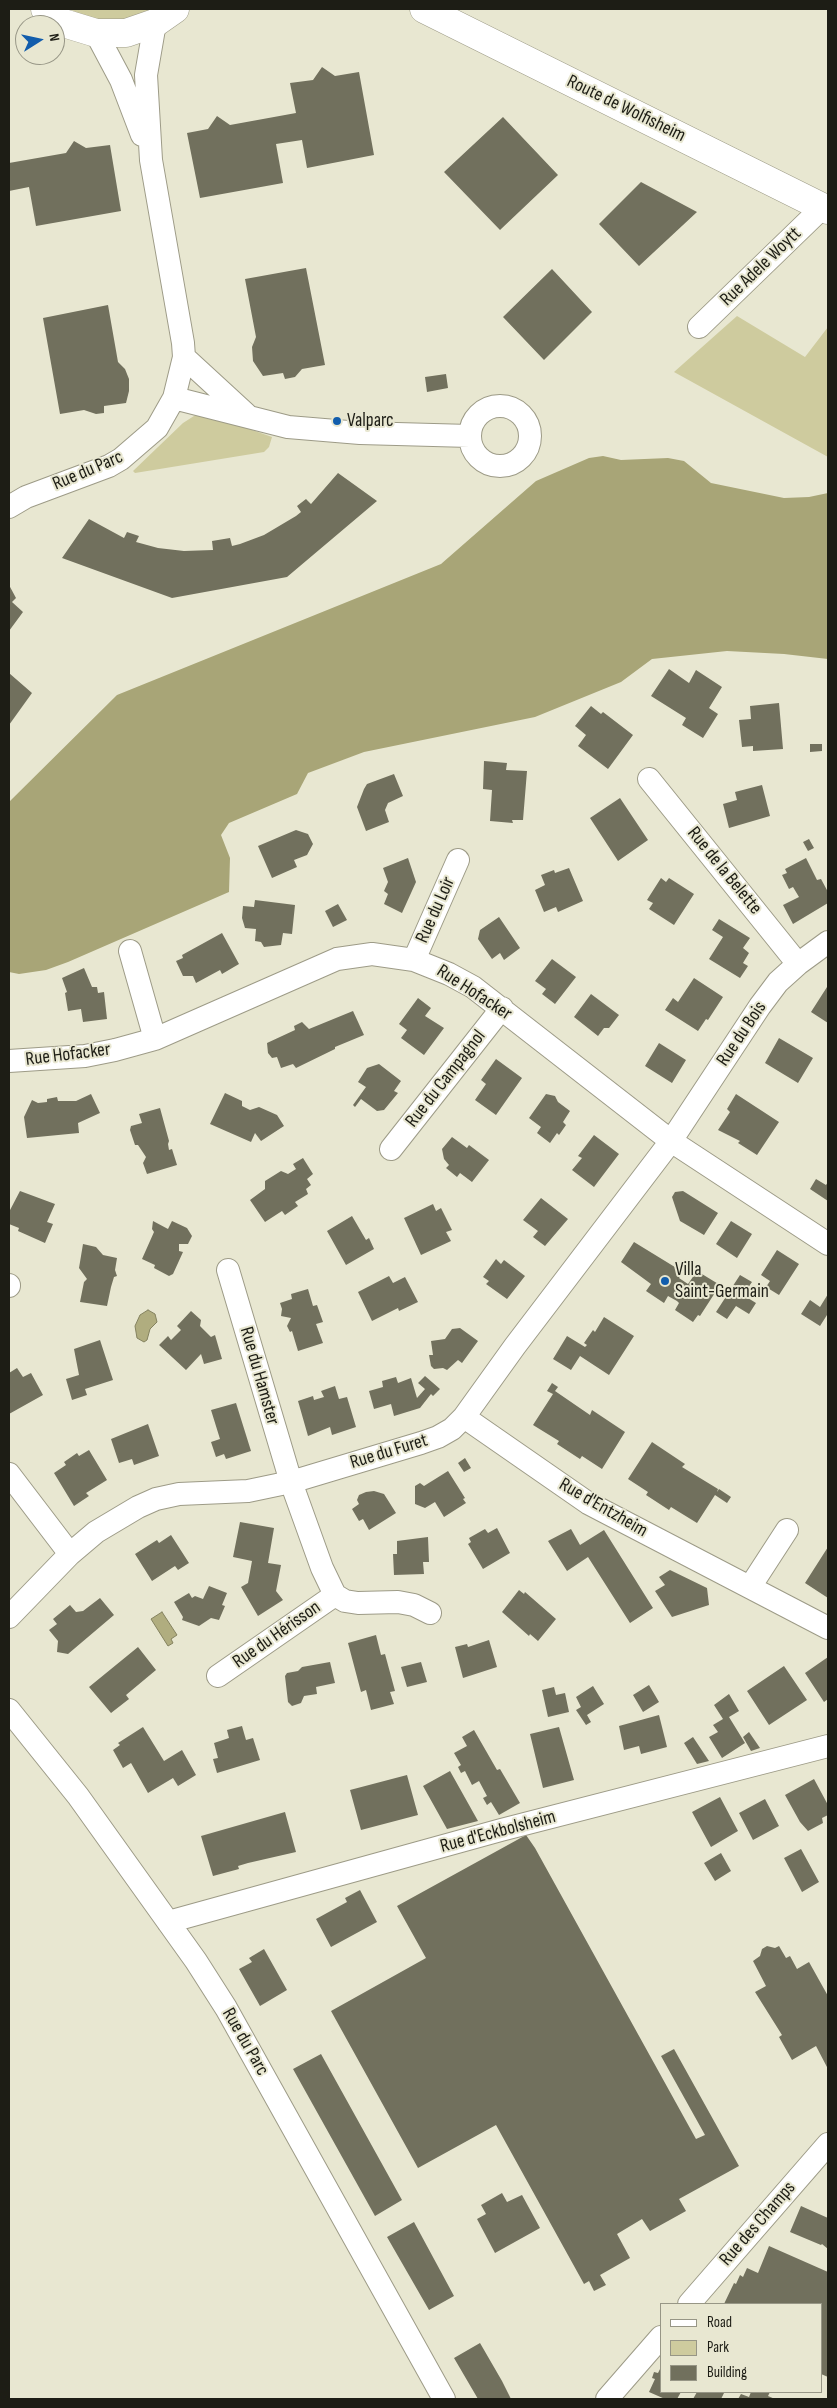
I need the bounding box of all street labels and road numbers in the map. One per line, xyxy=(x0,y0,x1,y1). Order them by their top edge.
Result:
street label: Route de Wolfisheim xyxy=(563,70,689,148)
street label: Rue Adele Woytt xyxy=(716,223,806,311)
street label: Rue du Parc xyxy=(49,446,127,496)
street label: Rue de la Belette xyxy=(682,823,766,919)
street label: Rue du Loir xyxy=(411,873,461,947)
street label: Rue Hofacker xyxy=(432,960,516,1026)
street label: Rue du Bois xyxy=(712,997,772,1071)
street label: Rue du Campagnol xyxy=(401,1026,491,1132)
street label: Rue Hofacker xyxy=(24,1038,112,1072)
street label: Rue du Hamster xyxy=(234,1324,284,1428)
street label: Rue du Furet xyxy=(347,1429,431,1475)
street label: Rue d'Entzheim xyxy=(555,1473,651,1543)
street label: Rue du Hérisson xyxy=(229,1596,325,1674)
street label: Rue d'Eckbolsheim xyxy=(438,1806,558,1858)
street label: Rue du Parc xyxy=(217,2004,273,2080)
street label: Rue des Champs xyxy=(715,2177,801,2271)

